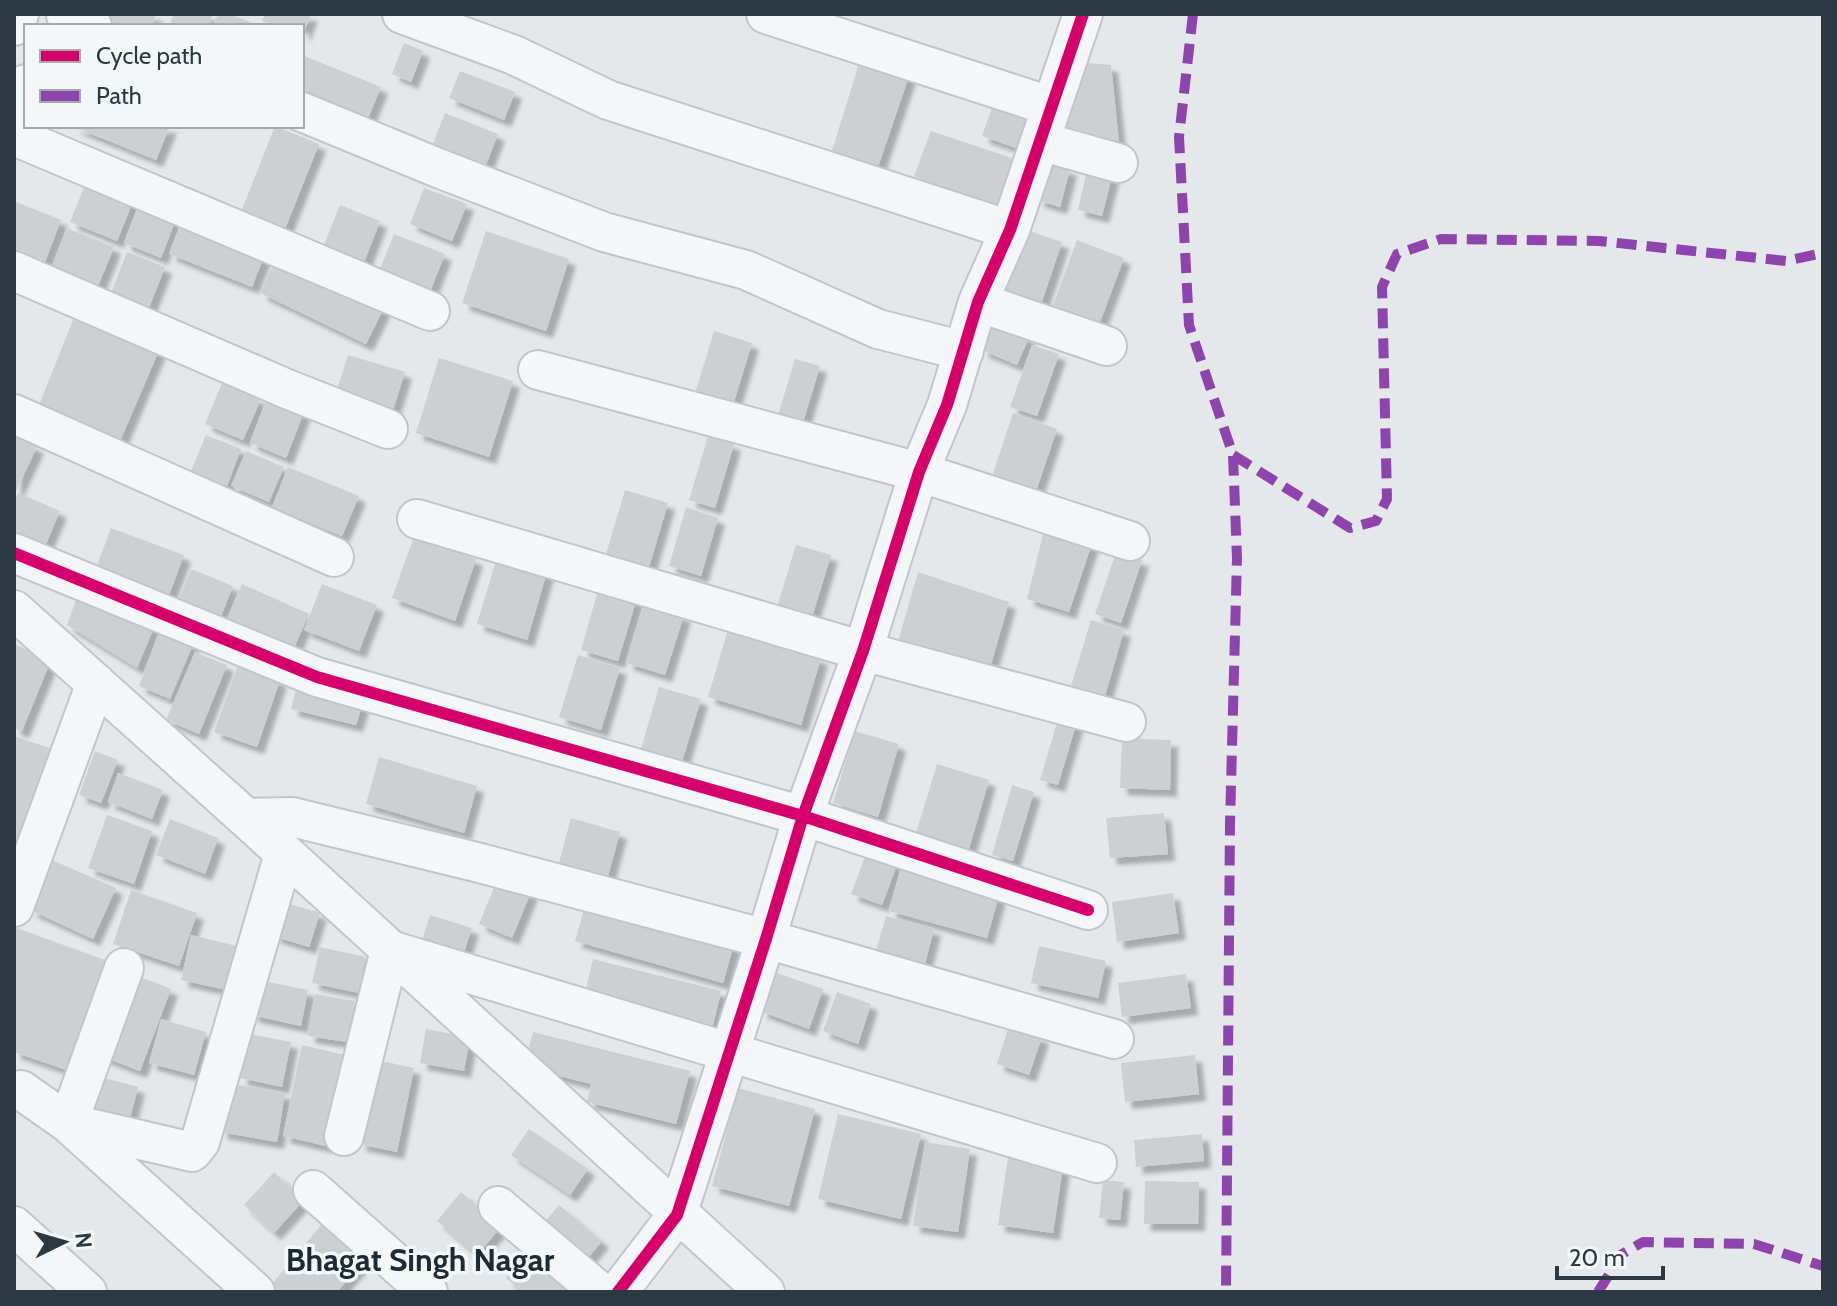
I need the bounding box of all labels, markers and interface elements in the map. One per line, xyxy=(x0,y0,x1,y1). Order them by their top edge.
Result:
legend xyxy=(24,24,304,128)
text: Cycle path xyxy=(96,41,202,70)
text: Path xyxy=(96,81,142,110)
north arrow xyxy=(24,1202,104,1282)
scale bar xyxy=(1557,1230,1663,1280)
text: N xyxy=(69,1231,98,1249)
district label: Bhagat Singh Nagar xyxy=(286,1240,555,1279)
text: 20 m xyxy=(1569,1243,1625,1272)

